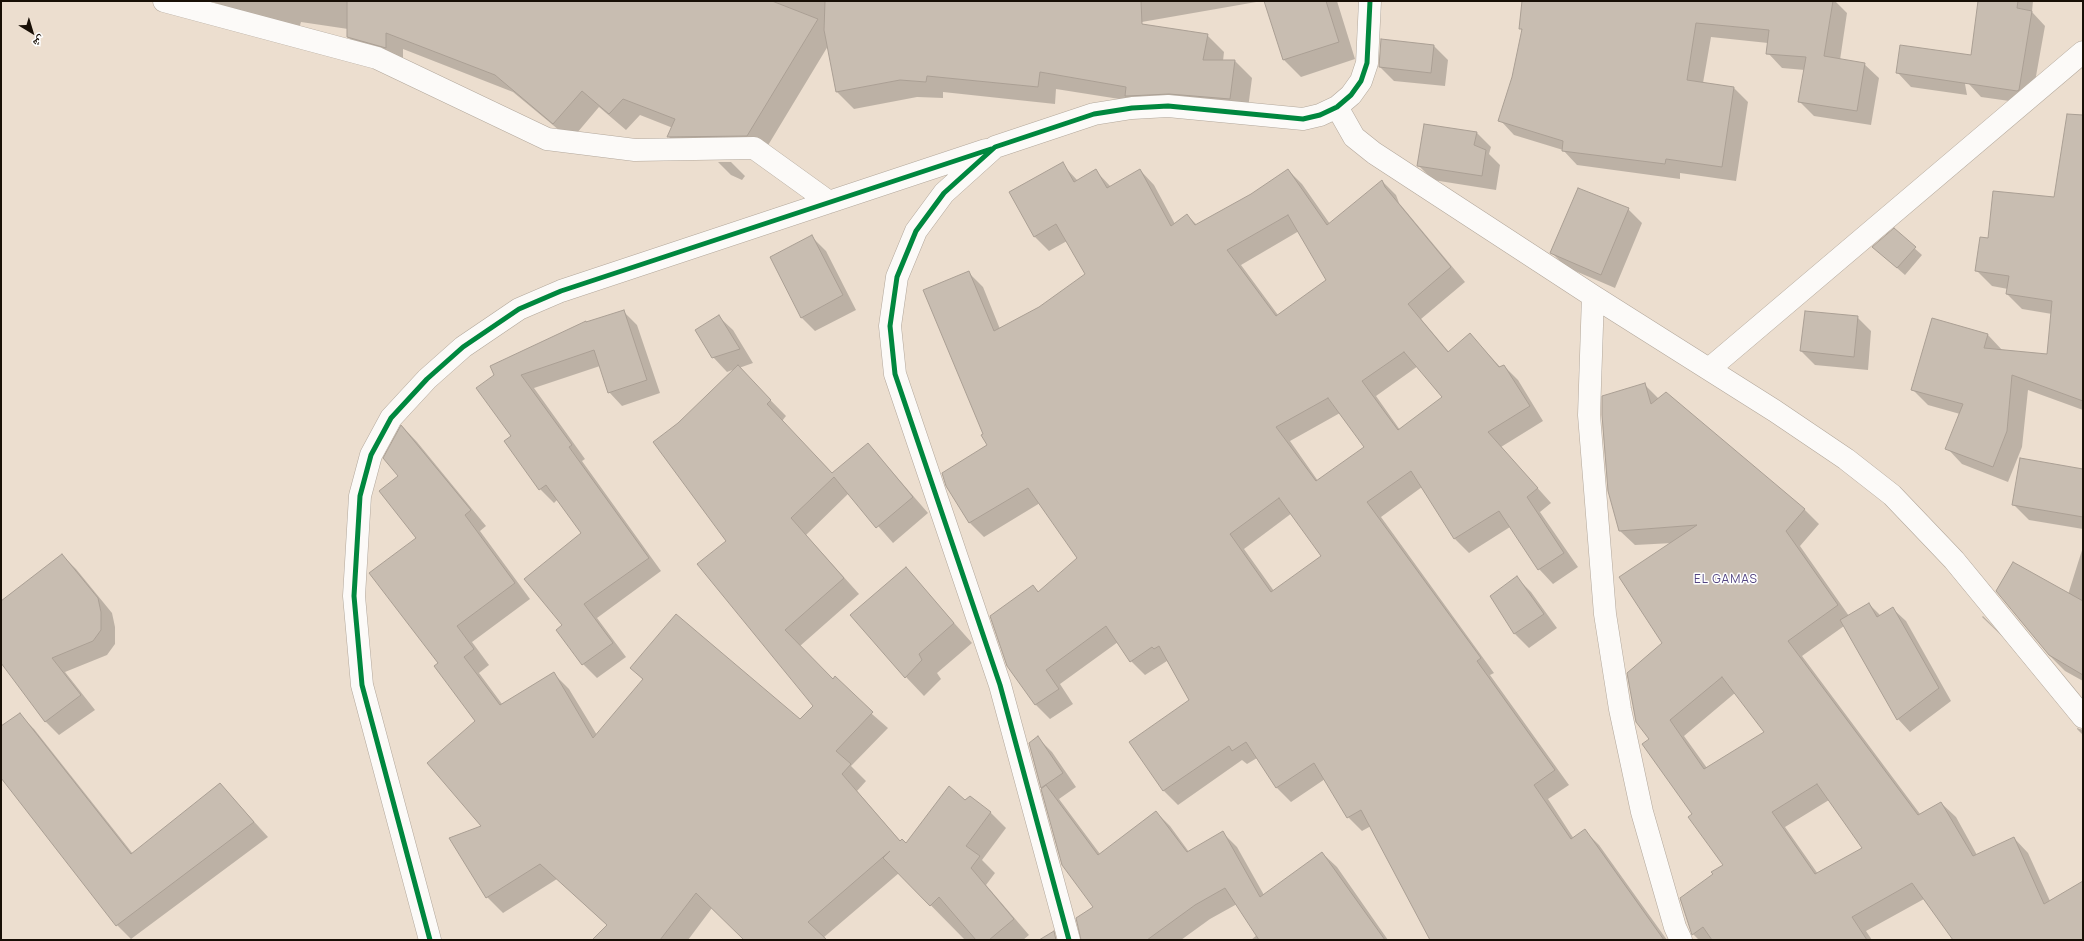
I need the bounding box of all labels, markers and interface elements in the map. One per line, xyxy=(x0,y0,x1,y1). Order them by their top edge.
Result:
north arrow xyxy=(12,12,52,52)
text: ش xyxy=(30,32,49,51)
district label: EL GAMAS xyxy=(1694,573,1758,587)

